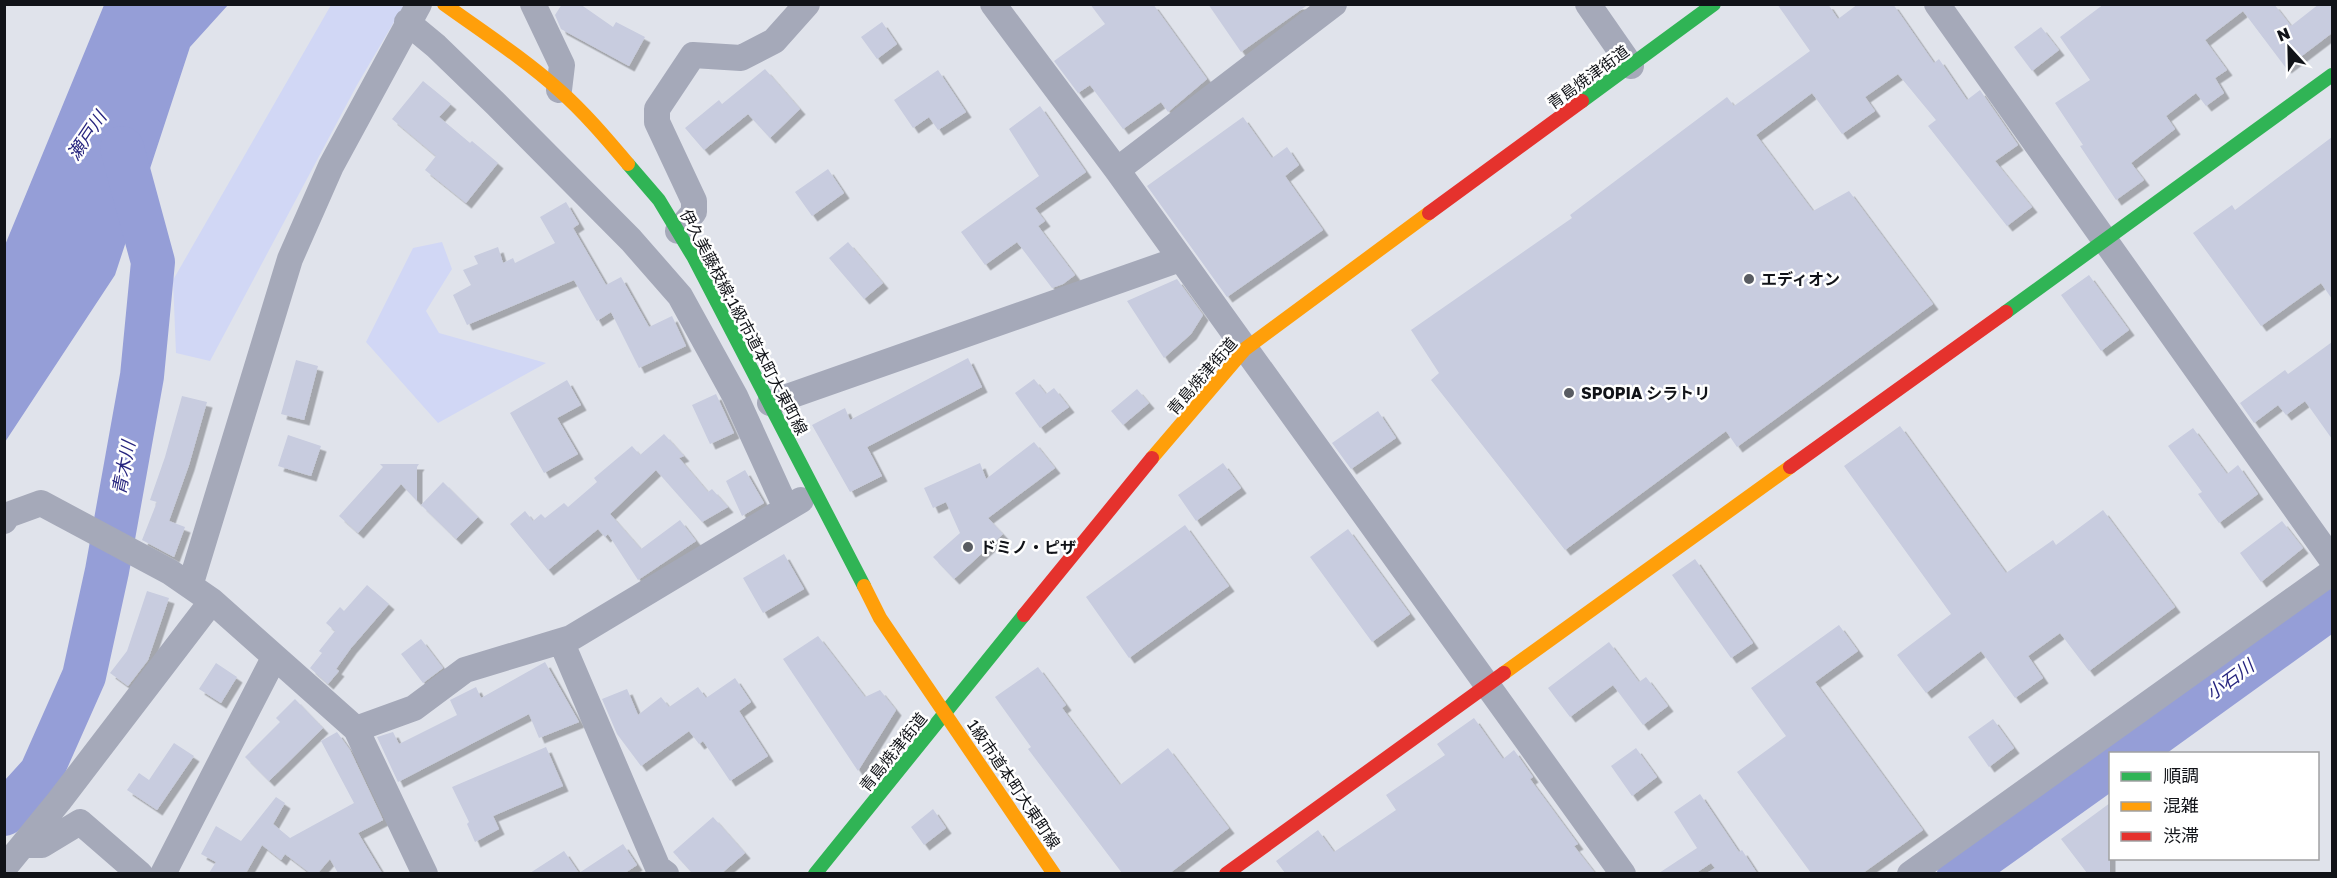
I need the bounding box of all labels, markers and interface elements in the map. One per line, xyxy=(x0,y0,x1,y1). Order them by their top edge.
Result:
north arrow xyxy=(2259,18,2319,78)
text: N xyxy=(2274,23,2293,46)
street label: 青島焼津街道 xyxy=(1543,41,1633,113)
water label: 瀬戸川 xyxy=(62,105,112,164)
street label: 伊久美藤枝線;1級市道本町大東町線 xyxy=(676,206,812,438)
place label: エディオン xyxy=(1761,269,1840,289)
marker: エディオン xyxy=(1742,272,1756,286)
street label: 青島焼津街道 xyxy=(1163,333,1241,419)
place label: SPOPIA シラトリ xyxy=(1581,383,1710,403)
marker: SPOPIA シラトリ xyxy=(1562,386,1576,400)
water label: 青木川 xyxy=(107,437,139,496)
place label: ドミノ・ピザ xyxy=(980,537,1076,557)
marker: ドミノ・ピザ xyxy=(961,540,975,554)
water label: 小石川 xyxy=(2201,653,2259,704)
street label: 青島焼津街道 xyxy=(855,708,931,796)
street label: 1級市道本町大東町線 xyxy=(963,715,1065,853)
legend xyxy=(2109,752,2319,860)
text: 順調 xyxy=(2163,764,2199,786)
text: 混雑 xyxy=(2163,794,2199,816)
text: 渋滞 xyxy=(2163,824,2199,846)

